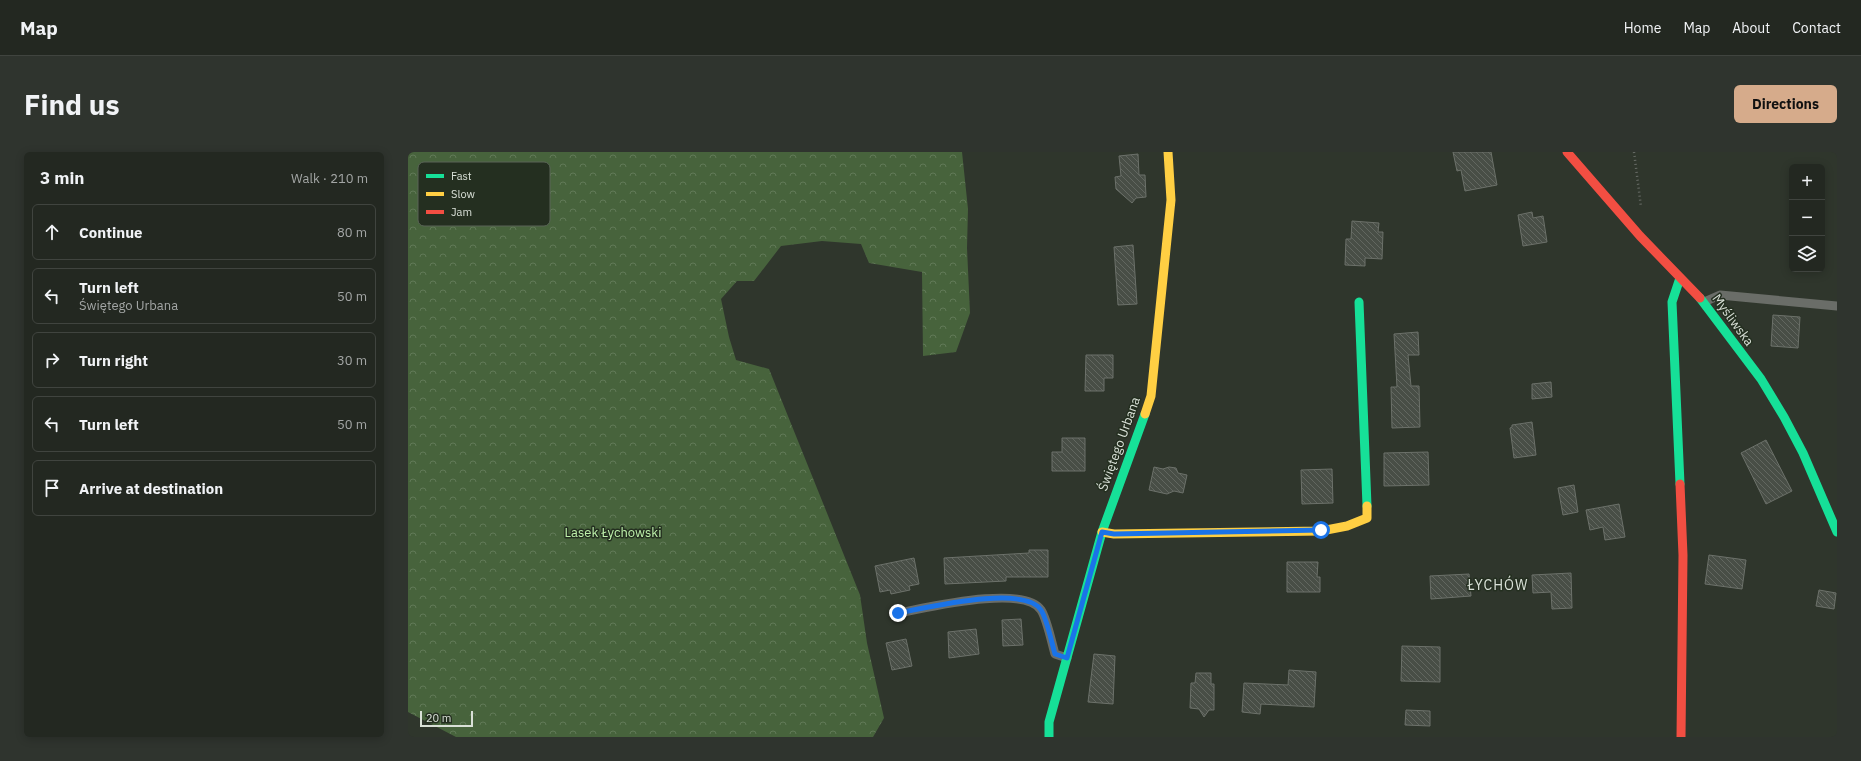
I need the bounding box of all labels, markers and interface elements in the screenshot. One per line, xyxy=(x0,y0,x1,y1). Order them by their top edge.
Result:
text: Map xyxy=(20,16,58,40)
text: Home xyxy=(1624,19,1661,37)
text: Map xyxy=(1683,19,1710,37)
text: About xyxy=(1732,19,1770,37)
text: Contact xyxy=(1792,19,1841,37)
button: Directions xyxy=(1734,85,1837,123)
text: Find us xyxy=(24,86,120,123)
legend xyxy=(418,162,550,226)
map controls xyxy=(1789,164,1825,272)
button: + xyxy=(1789,164,1825,200)
text: 3 min xyxy=(40,167,84,189)
text: Fast xyxy=(451,169,472,183)
text: Walk · 210 m xyxy=(291,170,368,187)
text: Slow xyxy=(451,187,475,201)
button: − xyxy=(1789,200,1825,236)
text: Jam xyxy=(451,205,472,219)
icon: ahead xyxy=(41,221,63,243)
text: Continue xyxy=(79,223,143,242)
text: 80 m xyxy=(337,224,367,241)
button: layers xyxy=(1789,236,1825,272)
text: Turn left xyxy=(79,278,139,297)
icon: left xyxy=(41,285,63,307)
text: 50 m xyxy=(337,288,367,305)
street label: Myśliwska xyxy=(1708,291,1758,349)
text: Świętego Urbana xyxy=(79,297,178,314)
icon: right xyxy=(41,349,63,371)
text: Turn right xyxy=(79,351,148,370)
text: 30 m xyxy=(337,352,367,369)
street label: Świętego Urbana xyxy=(1094,394,1144,493)
icon: left xyxy=(41,413,63,435)
text: Turn left xyxy=(79,415,139,434)
text: 50 m xyxy=(337,416,367,433)
icon: arrive xyxy=(41,477,63,499)
text: Arrive at destination xyxy=(79,479,223,498)
route start xyxy=(1312,521,1330,539)
park label: Lasek Łychowski xyxy=(565,524,661,541)
district label: ŁYCHÓW xyxy=(1467,575,1528,594)
route end xyxy=(889,604,907,622)
scale bar xyxy=(420,709,473,728)
text: 20 m xyxy=(426,711,451,725)

